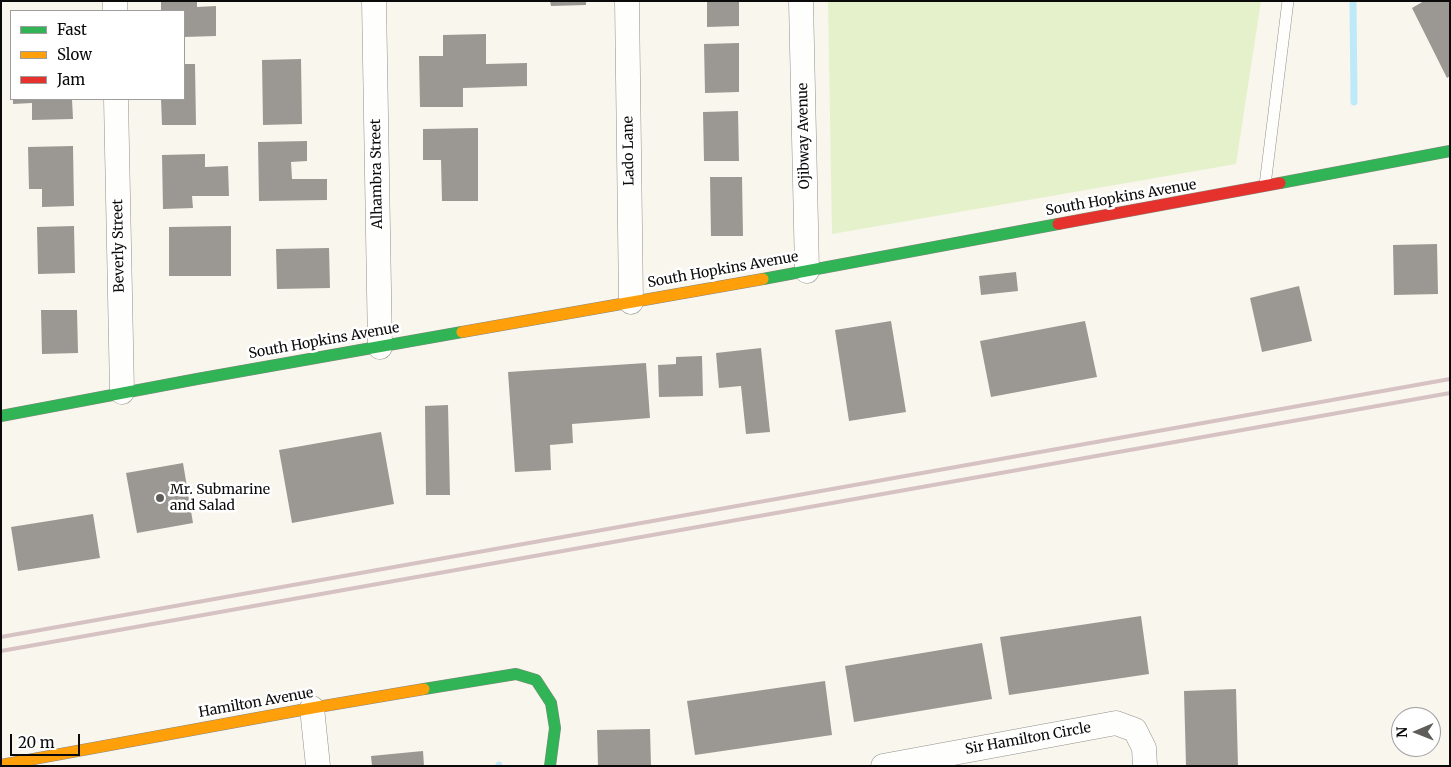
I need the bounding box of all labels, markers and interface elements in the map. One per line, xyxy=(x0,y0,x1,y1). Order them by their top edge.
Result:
legend xyxy=(10,10,185,100)
text: Fast xyxy=(57,20,87,39)
text: Slow xyxy=(57,45,92,64)
text: Jam xyxy=(57,70,85,89)
street label: Ojibway Avenue xyxy=(795,83,813,189)
street label: Lado Lane xyxy=(620,116,638,186)
street label: Alhambra Street xyxy=(368,119,386,229)
street label: South Hopkins Avenue xyxy=(1044,176,1198,220)
street label: Beverly Street xyxy=(110,199,128,293)
street label: South Hopkins Avenue xyxy=(646,248,800,292)
street label: South Hopkins Avenue xyxy=(247,319,401,363)
place label: Mr. Submarine and Salad xyxy=(170,482,270,514)
marker: Mr. Submarine and Salad xyxy=(154,492,166,504)
street label: Hamilton Avenue xyxy=(197,685,315,721)
north arrow xyxy=(1391,707,1441,757)
street label: Sir Hamilton Circle xyxy=(964,720,1092,758)
scale bar xyxy=(12,724,82,756)
text: N xyxy=(1393,727,1411,738)
text: 20 m xyxy=(18,733,55,752)

